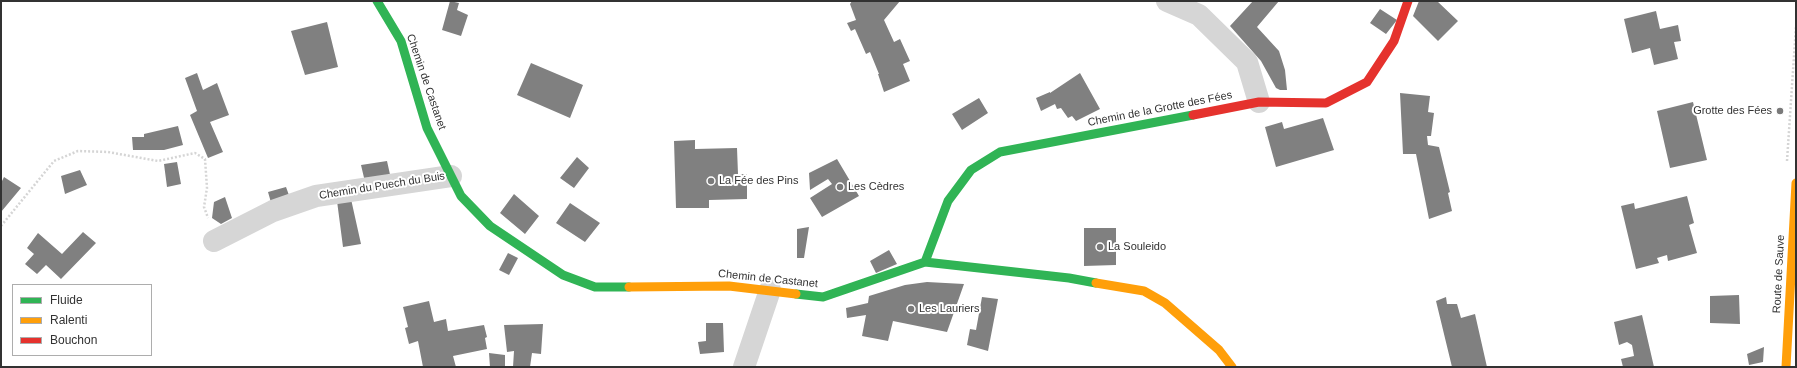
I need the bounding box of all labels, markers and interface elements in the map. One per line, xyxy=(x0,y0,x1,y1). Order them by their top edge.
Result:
street label: Chemin de Castanet xyxy=(403,32,449,132)
street label: Chemin de la Grotte des Fées xyxy=(1087,89,1233,129)
place label: Grotte des Fées xyxy=(1693,104,1772,118)
marker: Grotte des Fées xyxy=(1775,106,1785,116)
street label: Chemin du Puech du Buis xyxy=(318,170,446,202)
place label: La Fée des Pins xyxy=(719,174,798,188)
marker: La Fée des Pins xyxy=(706,176,716,186)
place label: Les Cèdres xyxy=(848,180,904,194)
marker: Les Cèdres xyxy=(835,182,845,192)
street label: Route de Sauve xyxy=(1770,234,1788,314)
place label: La Souleido xyxy=(1108,240,1166,254)
marker: La Souleido xyxy=(1095,242,1105,252)
street label: Chemin de Castanet xyxy=(717,267,819,291)
legend xyxy=(12,284,152,356)
text: Fluide xyxy=(50,293,83,307)
place label: Les Lauriers xyxy=(919,302,980,316)
marker: Les Lauriers xyxy=(906,304,916,314)
text: Ralenti xyxy=(50,313,87,327)
text: Bouchon xyxy=(50,333,97,347)

